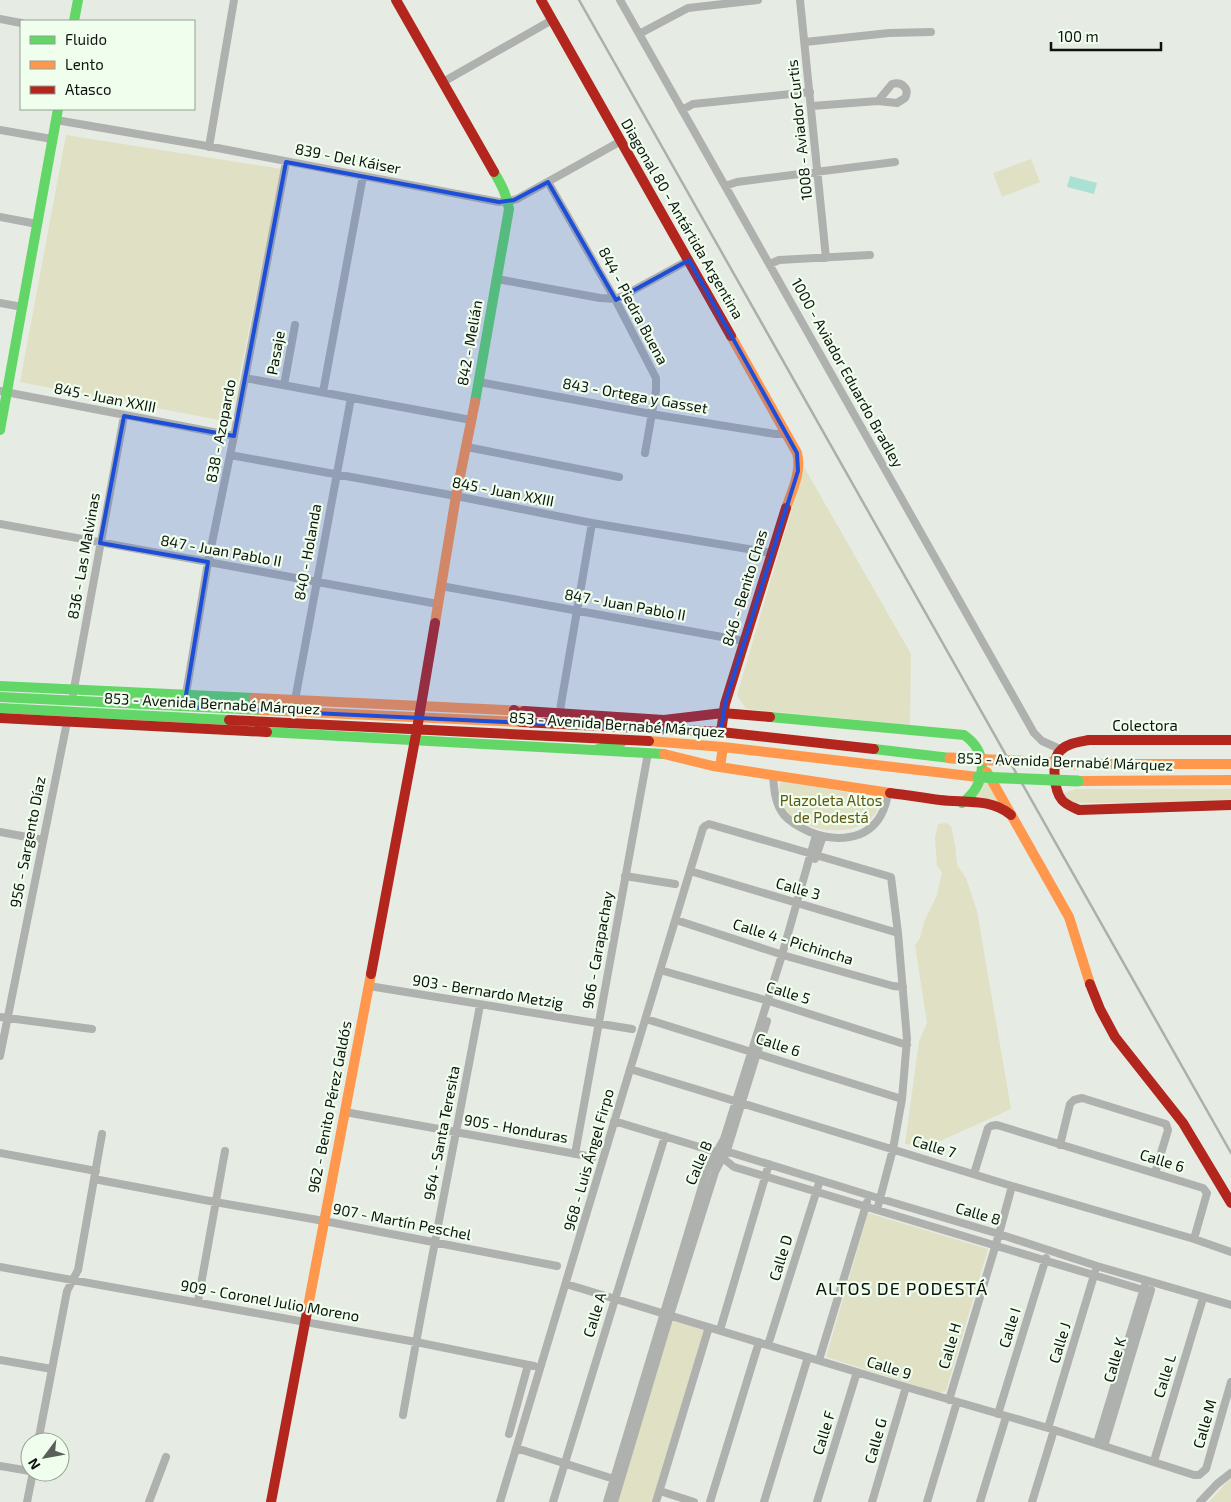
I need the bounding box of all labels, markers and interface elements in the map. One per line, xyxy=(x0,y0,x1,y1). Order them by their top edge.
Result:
legend xyxy=(20,20,195,110)
scale bar xyxy=(1051,20,1161,52)
text: 100 m xyxy=(1058,27,1099,45)
text: Fluido xyxy=(65,30,107,48)
text: Lento xyxy=(65,55,104,73)
street label: 1008 - Aviador Curtis xyxy=(783,59,815,201)
text: Atasco xyxy=(65,80,111,98)
street label: Diagonal 80 - Antártida Argentina xyxy=(618,115,748,322)
street label: 839 - Del Káiser xyxy=(294,139,403,177)
street label: 844 - Piedra Buena xyxy=(595,244,672,367)
street label: 1000 - Aviador Eduardo Bradley xyxy=(788,275,908,470)
street label: 842 - Melián xyxy=(453,299,485,387)
street label: Pasaje xyxy=(262,329,289,377)
street label: 843 - Ortega y Gasset xyxy=(561,373,709,417)
street label: 845 - Juan XXIII xyxy=(53,378,158,416)
street label: 838 - Azopardo xyxy=(201,378,239,484)
street label: 845 - Juan XXIII xyxy=(451,472,556,510)
street label: 836 - Las Malvinas xyxy=(63,491,103,620)
street label: 840 - Holanda xyxy=(290,502,324,601)
street label: 846 - Benito Chas xyxy=(718,527,770,648)
street label: 847 - Juan Pablo II xyxy=(159,530,283,570)
street label: 847 - Juan Pablo II xyxy=(563,584,687,624)
street label: 853 - Avenida Bernabé Márquez xyxy=(104,688,321,718)
street label: 853 - Avenida Bernabé Márquez xyxy=(508,707,726,741)
street label: Colectora xyxy=(1112,716,1178,734)
street label: 853 - Avenida Bernabé Márquez xyxy=(957,748,1173,774)
street label: 956 - Sargento Díaz xyxy=(5,775,49,909)
park label: Plazoleta Altos de Podestá xyxy=(780,791,882,826)
street label: Calle 3 xyxy=(774,873,823,903)
street label: 966 - Carapachay xyxy=(578,889,616,1010)
street label: Calle 4 - Pichincha xyxy=(731,914,856,968)
street label: 903 - Bernardo Metzig xyxy=(411,970,566,1012)
street label: Calle 5 xyxy=(764,977,813,1007)
street label: 962 - Benito Pérez Galdós xyxy=(303,1019,355,1194)
street label: Calle 6 xyxy=(754,1028,803,1060)
street label: 964 - Santa Teresita xyxy=(419,1064,463,1201)
street label: 968 - Luis Ángel Firpo xyxy=(559,1087,617,1233)
street label: 905 - Honduras xyxy=(463,1110,570,1146)
street label: Calle 7 xyxy=(910,1131,959,1161)
street label: Calle B xyxy=(681,1138,715,1187)
street label: Calle 6 xyxy=(1138,1145,1187,1175)
street label: Calle 8 xyxy=(954,1198,1003,1228)
street label: 907 - Martín Peschel xyxy=(331,1199,473,1243)
street label: Calle D xyxy=(765,1233,796,1283)
street label: 909 - Coronel Julio Moreno xyxy=(179,1275,361,1325)
district label: ALTOS DE PODESTÁ xyxy=(816,1277,988,1299)
street label: Calle A xyxy=(579,1289,610,1339)
street label: Calle I xyxy=(994,1305,1024,1350)
street label: Calle J xyxy=(1044,1320,1074,1365)
street label: Calle H xyxy=(934,1321,964,1371)
street label: Calle K xyxy=(1099,1335,1129,1384)
street label: Calle L xyxy=(1149,1351,1179,1400)
street label: Calle 9 xyxy=(865,1352,914,1382)
street label: Calle M xyxy=(1188,1397,1220,1450)
street label: Calle F xyxy=(808,1408,838,1457)
street label: Calle G xyxy=(860,1416,890,1466)
north arrow xyxy=(20,1432,70,1482)
text: N xyxy=(24,1455,43,1473)

